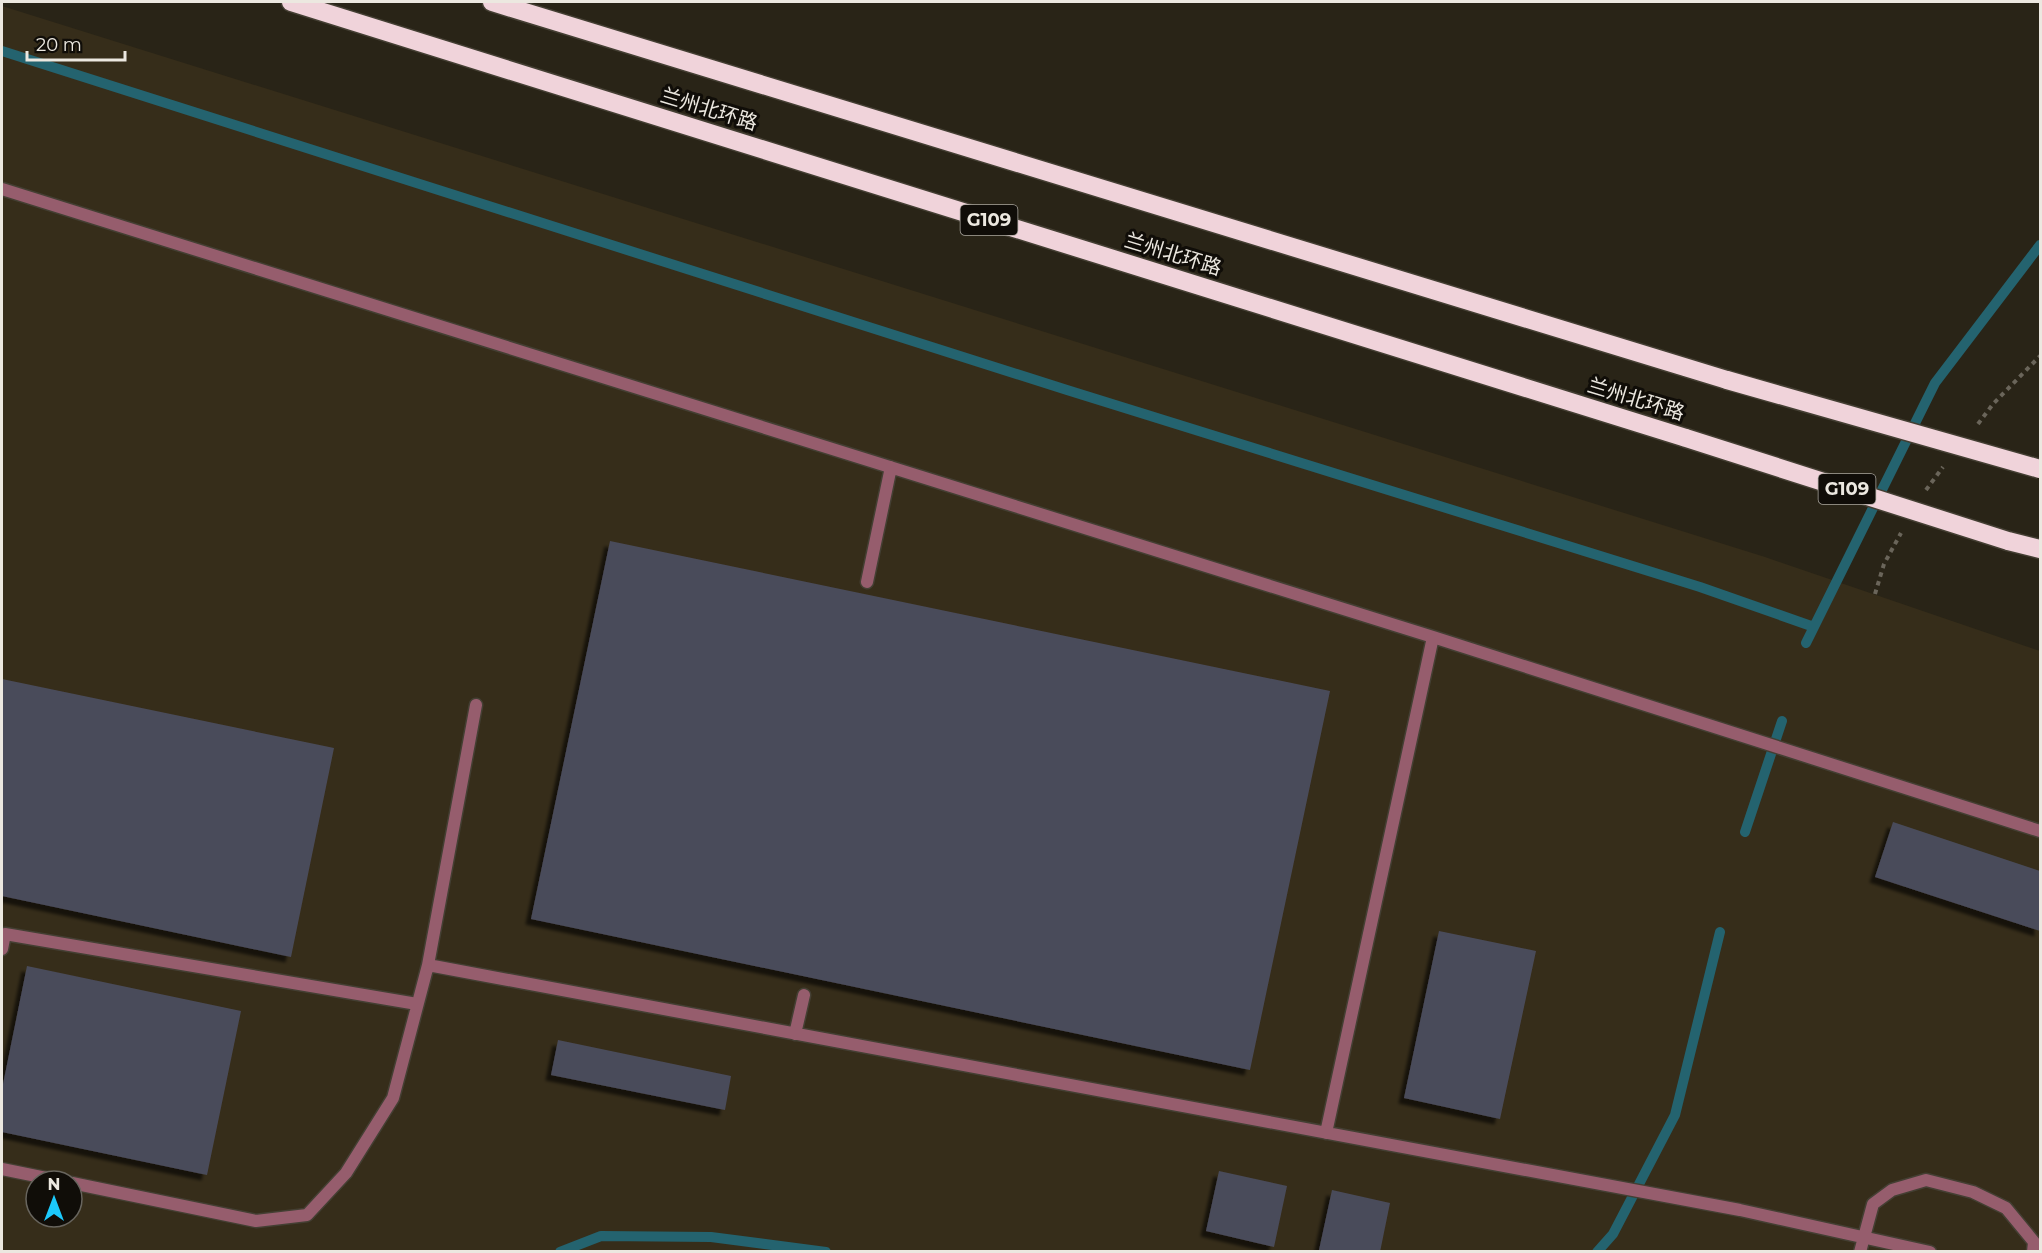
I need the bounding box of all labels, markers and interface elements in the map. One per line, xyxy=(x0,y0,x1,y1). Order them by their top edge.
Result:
scale bar xyxy=(27,24,124,62)
text: 20 m xyxy=(36,34,82,56)
street label: 兰州北环路 xyxy=(658,83,760,135)
road number: G109 xyxy=(960,205,1018,235)
street label: 兰州北环路 xyxy=(1122,228,1224,280)
street label: 兰州北环路 xyxy=(1585,373,1687,425)
road number: G109 xyxy=(1818,474,1876,504)
north arrow xyxy=(24,1169,84,1229)
text: N xyxy=(48,1175,60,1194)

